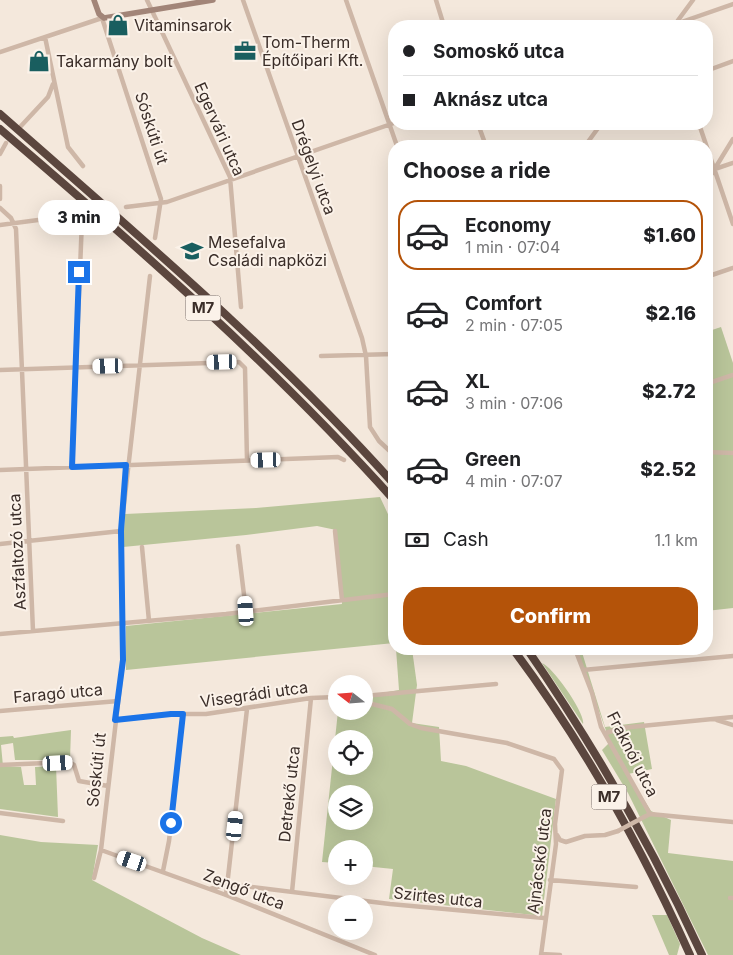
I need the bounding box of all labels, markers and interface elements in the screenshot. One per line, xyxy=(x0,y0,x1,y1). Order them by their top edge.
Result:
shop icon: Vitaminsarok xyxy=(105,12,131,38)
place label: Vitaminsarok xyxy=(134,15,232,35)
place label: Tom-Therm Építőipari Kft. xyxy=(262,32,363,70)
office icon: Tom-Therm Építőipari Kft. xyxy=(232,38,258,64)
text: Somoskő utca xyxy=(433,40,564,63)
shop icon: Takarmány bolt xyxy=(26,48,52,74)
place label: Takarmány bolt xyxy=(56,51,173,71)
street label: Egervári utca xyxy=(190,79,250,179)
text: Aknász utca xyxy=(433,88,548,111)
street label: Sóskúti út xyxy=(131,89,173,167)
street label: Drégelyi utca xyxy=(288,117,340,217)
text: Choose a ride xyxy=(403,157,551,183)
callout: 3 min xyxy=(38,200,120,234)
text: 3 min xyxy=(57,207,101,227)
icon: car xyxy=(405,213,450,258)
text: Economy xyxy=(465,214,551,237)
text: $1.60 xyxy=(643,224,696,247)
place label: Mesefalva Családi napközi xyxy=(208,232,327,270)
text: 1 min · 07:04 xyxy=(465,237,560,257)
school or university icon: Mesefalva Családi napközi xyxy=(179,238,205,264)
route end xyxy=(68,261,90,283)
icon: car xyxy=(405,291,450,336)
text: Comfort xyxy=(465,292,542,315)
road number: M7 xyxy=(186,296,220,320)
text: $2.16 xyxy=(645,302,696,325)
text: 2 min · 07:05 xyxy=(465,315,563,335)
car xyxy=(206,354,237,370)
car xyxy=(92,358,123,374)
icon: car xyxy=(405,369,450,414)
text: XL xyxy=(465,370,490,393)
text: $2.72 xyxy=(642,380,696,403)
text: 3 min · 07:06 xyxy=(465,393,563,413)
icon: car xyxy=(405,447,450,492)
text: Green xyxy=(465,448,521,471)
car xyxy=(250,452,281,468)
text: $2.52 xyxy=(640,458,696,481)
text: 4 min · 07:07 xyxy=(465,471,563,491)
street label: Aszfaltozó utca xyxy=(4,493,30,611)
icon: cash xyxy=(403,526,431,554)
text: Cash xyxy=(443,528,489,551)
text: 1.1 km xyxy=(654,530,698,550)
button: Confirm xyxy=(403,587,698,645)
car xyxy=(237,596,254,626)
north arrow xyxy=(328,675,372,720)
map controls xyxy=(328,675,373,940)
street label: Visegrádi utca xyxy=(199,677,309,711)
street label: Faragó utca xyxy=(12,679,104,707)
street label: Fraknói utca xyxy=(603,708,663,800)
button: locate xyxy=(328,730,373,775)
street label: Sóskúti út xyxy=(82,732,110,808)
street label: Detrekő utca xyxy=(274,745,304,843)
car xyxy=(42,755,73,771)
road number: M7 xyxy=(592,784,626,810)
button: layers xyxy=(328,785,373,830)
street label: Ajnácskő utca xyxy=(523,807,555,915)
car xyxy=(225,810,244,842)
route start xyxy=(160,812,182,834)
button: + xyxy=(328,840,373,885)
car xyxy=(115,849,148,873)
street label: Zengő utca xyxy=(200,864,288,914)
street label: Szirtes utca xyxy=(392,882,484,912)
button: − xyxy=(328,895,373,940)

